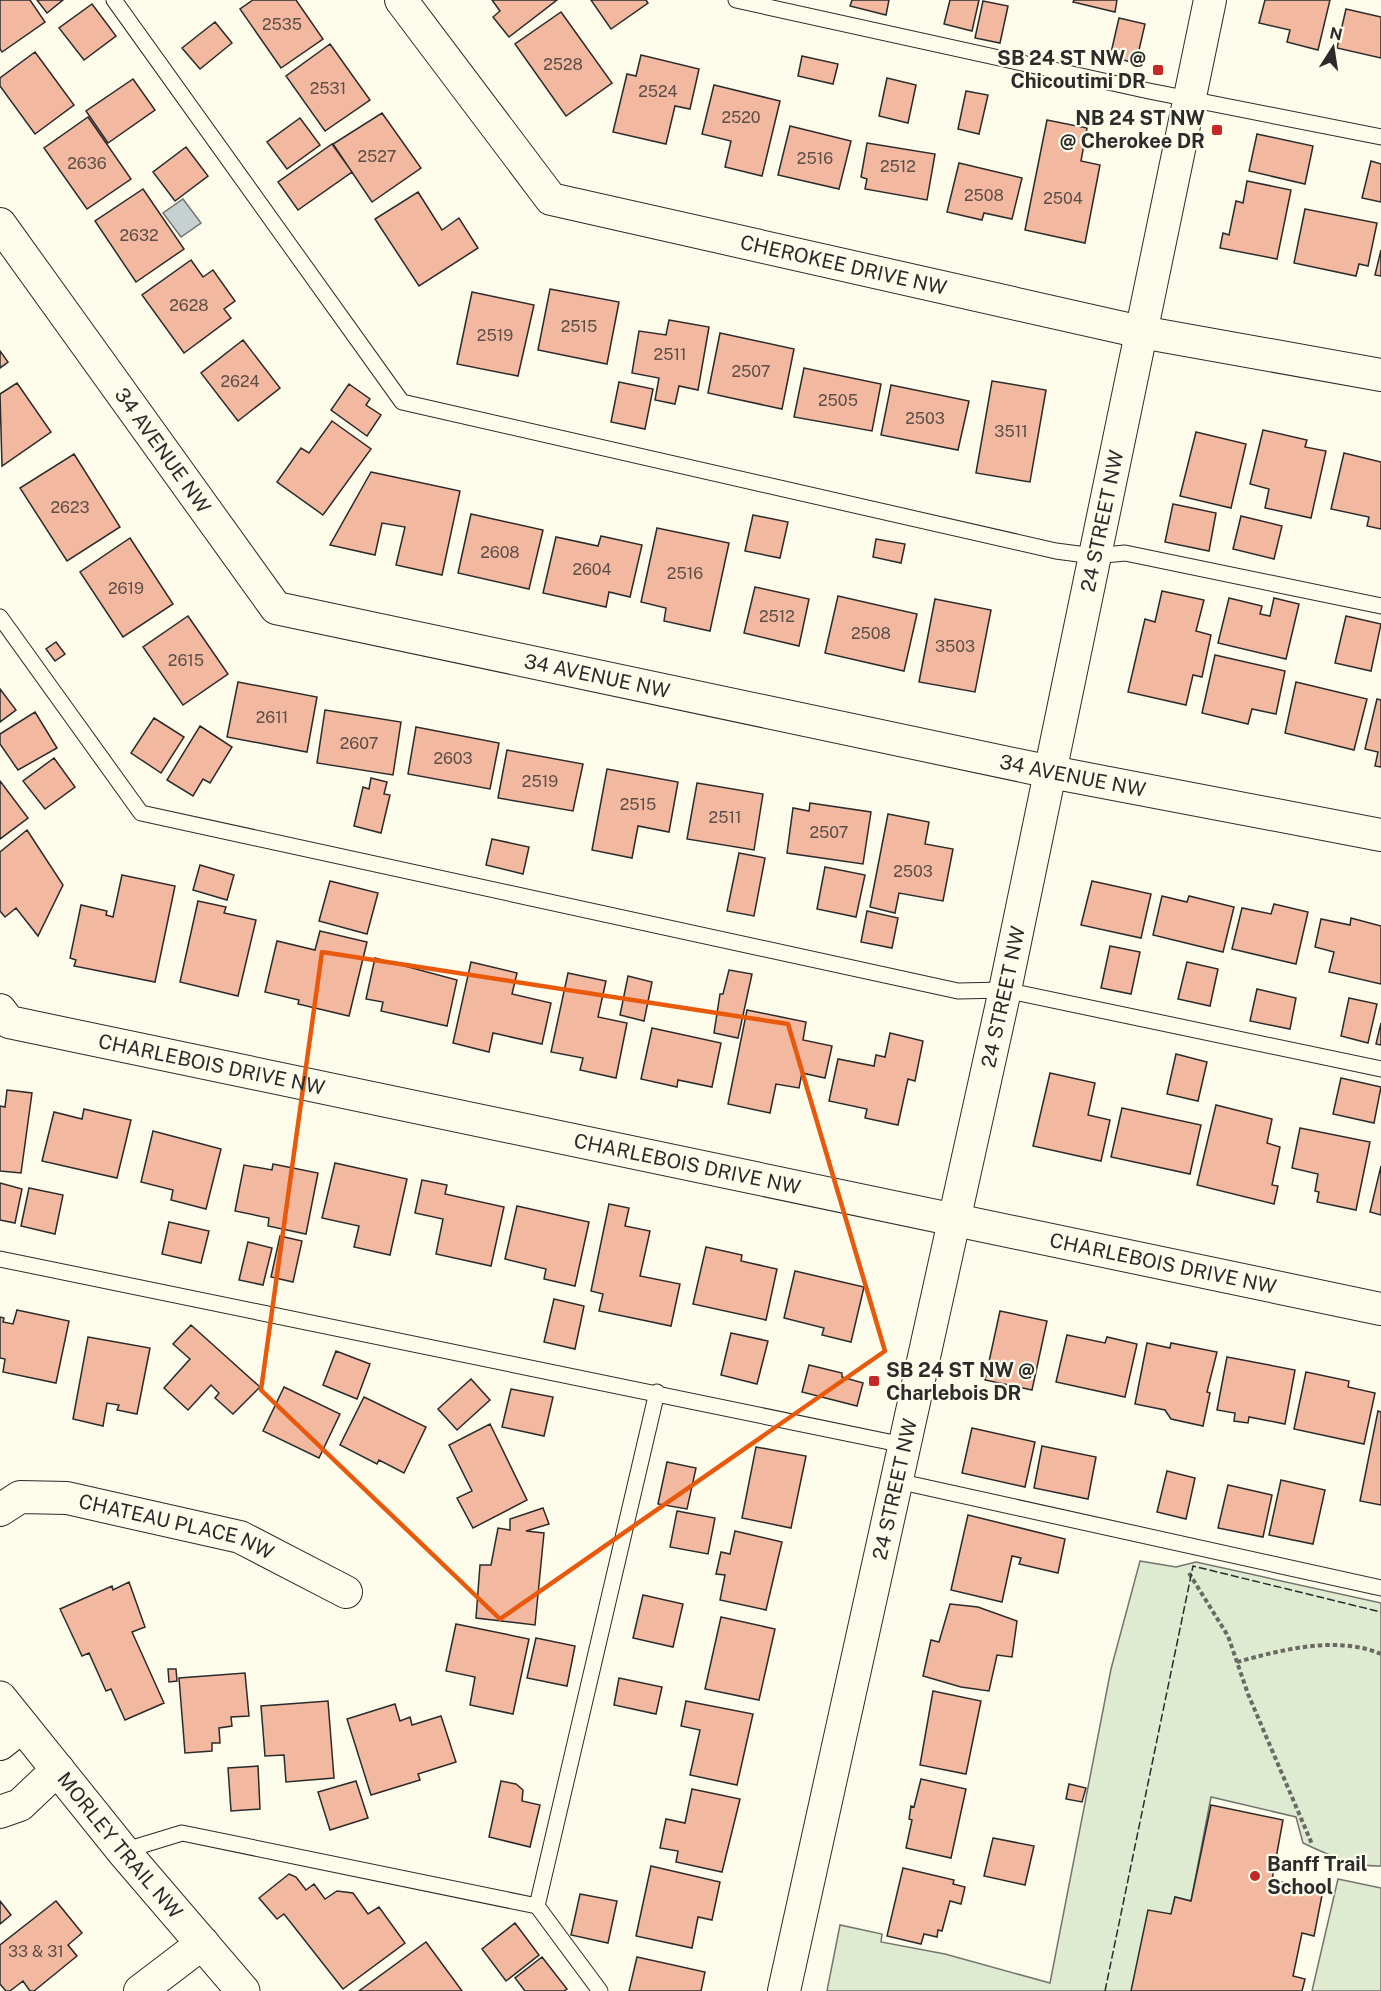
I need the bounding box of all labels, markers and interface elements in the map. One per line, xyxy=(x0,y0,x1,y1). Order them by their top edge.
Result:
house number: 2535 xyxy=(262,15,302,34)
north arrow xyxy=(1303,18,1363,78)
text: N xyxy=(1328,23,1344,44)
place label: SB 24 ST NW @ Chicoutimi DR xyxy=(997,46,1146,93)
house number: 2528 xyxy=(543,55,583,74)
marker: SB 24 ST NW @ Chicoutimi DR xyxy=(1151,63,1165,77)
house number: 2531 xyxy=(310,79,346,98)
house number: 2524 xyxy=(638,82,678,101)
place label: NB 24 ST NW @ Cherokee DR xyxy=(1060,106,1205,153)
house number: 2520 xyxy=(721,108,761,127)
marker: NB 24 ST NW @ Cherokee DR xyxy=(1210,123,1224,137)
house number: 2527 xyxy=(358,147,396,166)
house number: 2516 xyxy=(797,149,833,168)
house number: 2636 xyxy=(67,154,107,173)
house number: 2512 xyxy=(880,157,916,176)
house number: 2508 xyxy=(964,186,1004,205)
house number: 2504 xyxy=(1043,189,1083,208)
house number: 2632 xyxy=(119,226,159,245)
street label: CHEROKEE DRIVE NW xyxy=(738,230,949,300)
house number: 2628 xyxy=(169,296,209,315)
house number: 2515 xyxy=(561,317,597,336)
house number: 2519 xyxy=(477,326,513,345)
house number: 2511 xyxy=(654,345,686,364)
house number: 2507 xyxy=(732,362,770,381)
house number: 2624 xyxy=(220,372,260,391)
street label: 34 AVENUE NW xyxy=(110,383,216,518)
house number: 2505 xyxy=(818,391,858,410)
house number: 2503 xyxy=(905,409,945,428)
house number: 3511 xyxy=(994,422,1028,441)
street label: 24 STREET NW xyxy=(1076,448,1128,594)
house number: 2623 xyxy=(50,498,90,517)
house number: 2608 xyxy=(480,543,520,562)
house number: 2604 xyxy=(572,560,612,579)
house number: 2516 xyxy=(667,564,703,583)
house number: 2619 xyxy=(108,579,144,598)
house number: 2512 xyxy=(759,607,795,626)
house number: 2508 xyxy=(851,624,891,643)
house number: 3503 xyxy=(935,637,975,656)
street label: 34 AVENUE NW xyxy=(522,649,672,703)
house number: 2615 xyxy=(168,651,204,670)
house number: 2611 xyxy=(256,708,288,727)
house number: 2607 xyxy=(340,734,378,753)
house number: 2603 xyxy=(433,749,473,768)
street label: 34 AVENUE NW xyxy=(997,749,1148,802)
house number: 2519 xyxy=(522,772,558,791)
house number: 2515 xyxy=(620,795,656,814)
house number: 2511 xyxy=(709,808,741,827)
house number: 2507 xyxy=(810,823,848,842)
house number: 2503 xyxy=(893,862,933,881)
street label: 24 STREET NW xyxy=(976,924,1030,1070)
street label: CHARLEBOIS DRIVE NW xyxy=(96,1029,327,1100)
street label: CHARLEBOIS DRIVE NW xyxy=(572,1129,803,1199)
street label: CHARLEBOIS DRIVE NW xyxy=(1048,1228,1279,1299)
place label: SB 24 ST NW @ Charlebois DR xyxy=(886,1358,1035,1405)
marker: SB 24 ST NW @ Charlebois DR xyxy=(867,1374,881,1388)
street label: 24 STREET NW xyxy=(868,1416,922,1562)
street label: CHATEAU PLACE NW xyxy=(76,1489,278,1564)
street label: MORLEY TRAIL NW xyxy=(52,1767,188,1924)
place label: Banff Trail School xyxy=(1267,1852,1367,1899)
marker: Banff Trail School xyxy=(1248,1869,1262,1883)
house number: 33 & 31 xyxy=(8,1942,64,1961)

